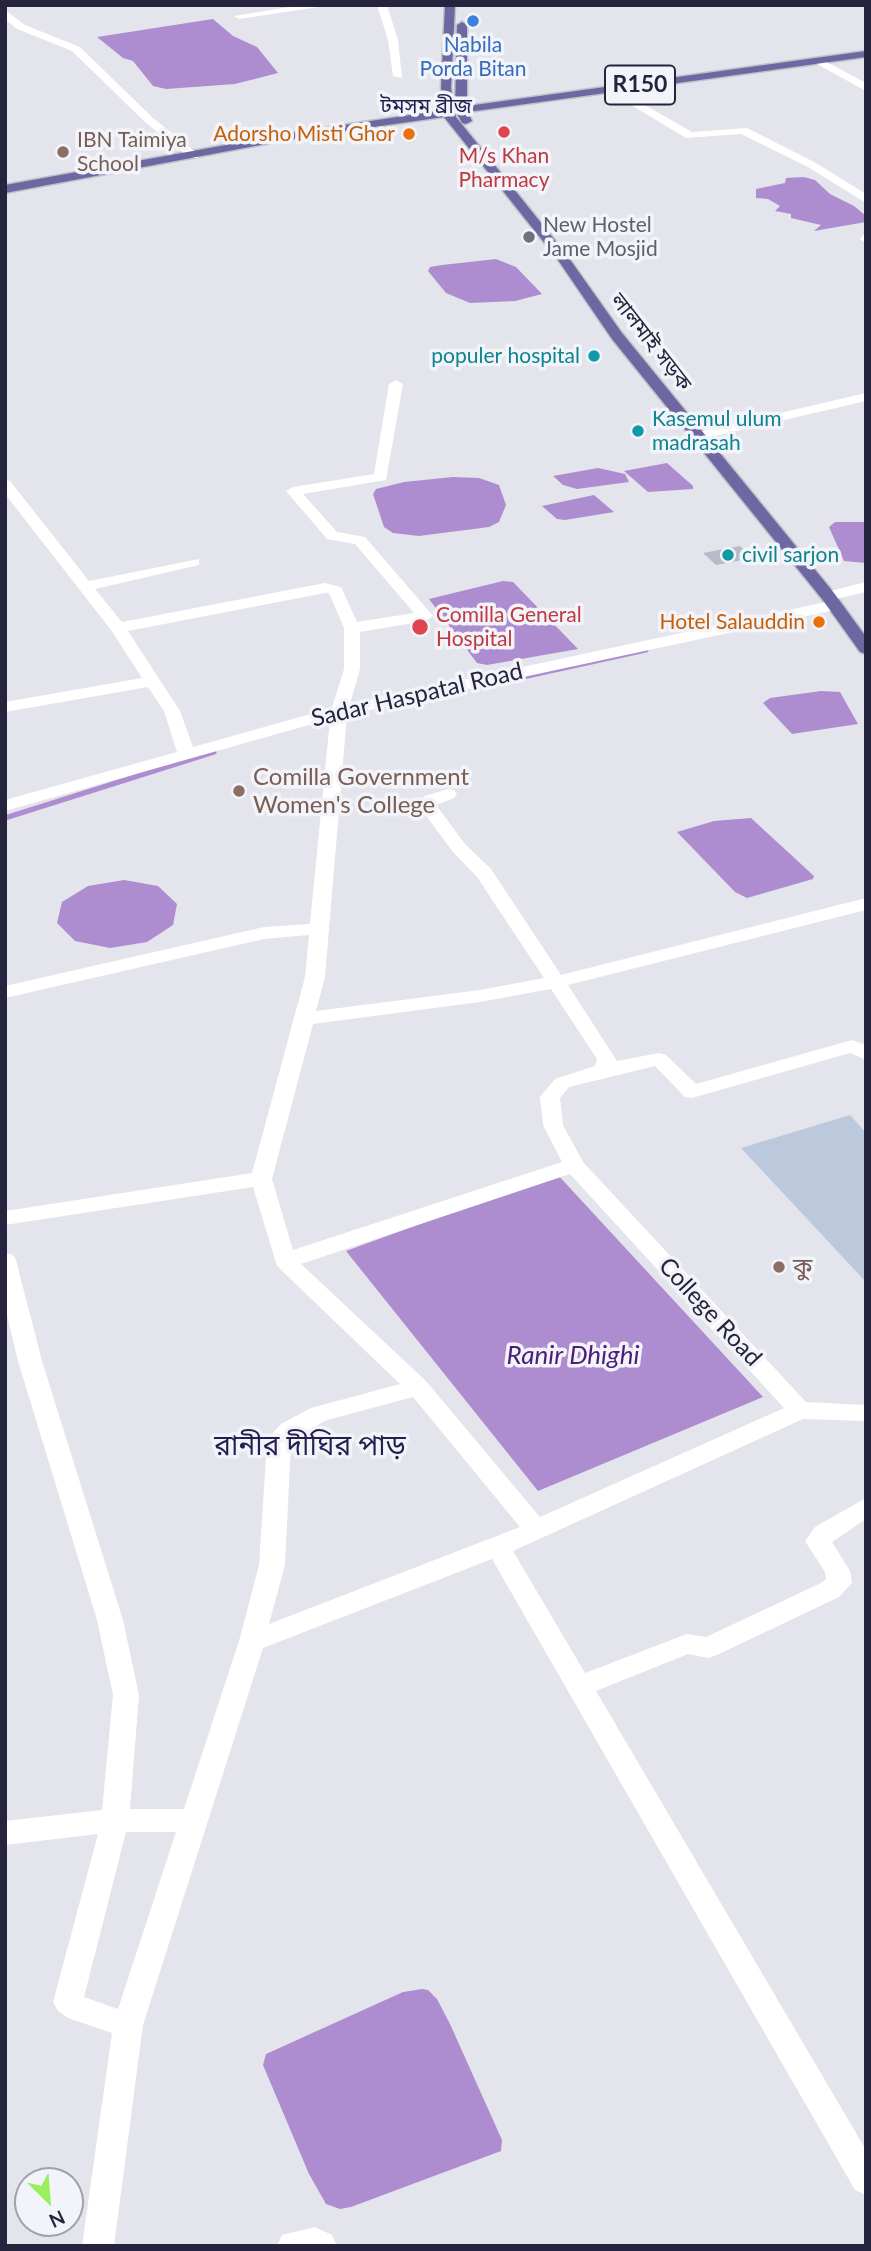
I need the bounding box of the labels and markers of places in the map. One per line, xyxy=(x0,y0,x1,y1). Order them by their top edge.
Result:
marker: Nabila Porda Bitan xyxy=(465,13,481,29)
place label: Nabila Porda Bitan xyxy=(420,32,526,82)
place label: Adorsho Misti Ghor xyxy=(213,121,395,147)
marker: M/s Khan Pharmacy xyxy=(496,124,512,140)
marker: Adorsho Misti Ghor xyxy=(401,126,417,142)
place label: IBN Taimiya School xyxy=(77,127,187,177)
place label: M/s Khan Pharmacy xyxy=(459,143,549,193)
marker: IBN Taimiya School xyxy=(55,144,71,160)
place label: New Hostel Jame Mosjid xyxy=(543,212,658,262)
marker: New Hostel Jame Mosjid xyxy=(521,229,537,245)
place label: populer hospital xyxy=(431,343,580,369)
marker: populer hospital xyxy=(586,348,602,364)
place label: Kasemul ulum madrasah xyxy=(652,406,781,456)
marker: Kasemul ulum madrasah xyxy=(630,423,646,439)
place label: civil sarjon xyxy=(742,542,839,568)
marker: civil sarjon xyxy=(720,547,736,563)
place label: Comilla General Hospital xyxy=(436,602,582,652)
place label: Hotel Salauddin xyxy=(660,609,805,635)
marker: Hotel Salauddin xyxy=(811,614,827,630)
marker: Comilla General Hospital xyxy=(410,617,430,637)
place label: Comilla Government Women's College xyxy=(253,763,469,819)
marker: Comilla Government Women's College xyxy=(231,783,247,799)
place label: কু xyxy=(793,1253,812,1281)
marker: কু xyxy=(771,1259,787,1275)

